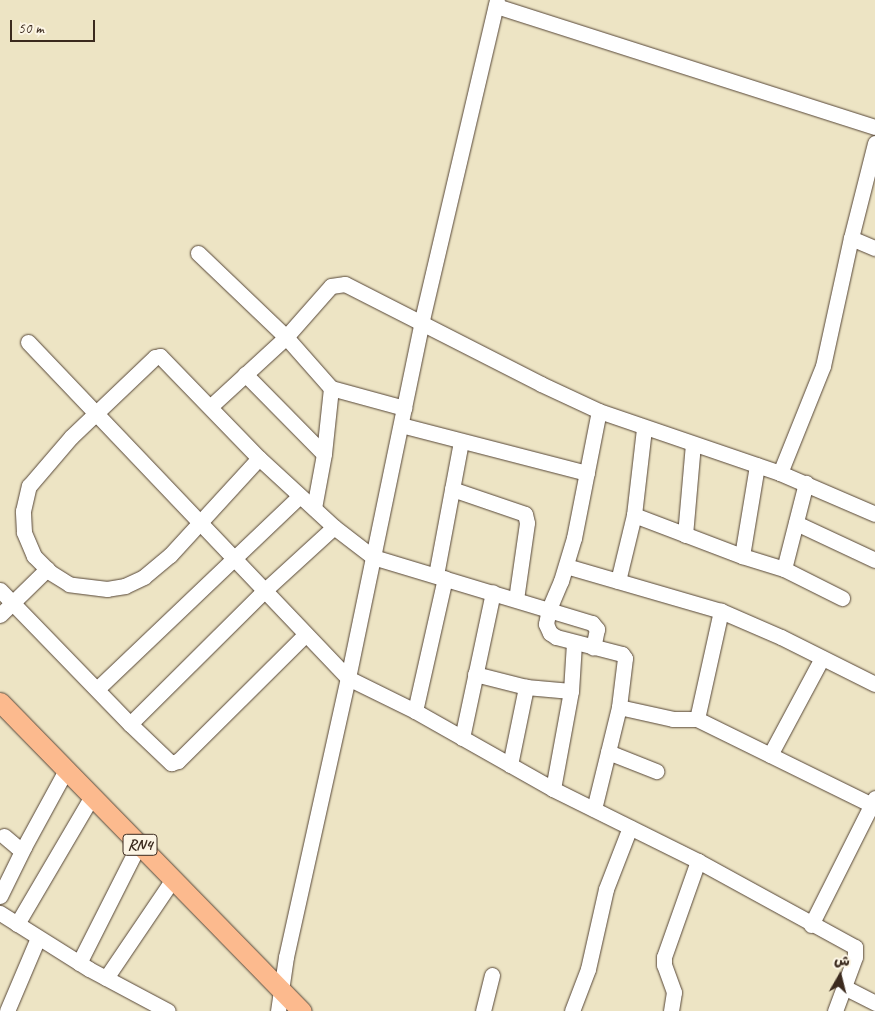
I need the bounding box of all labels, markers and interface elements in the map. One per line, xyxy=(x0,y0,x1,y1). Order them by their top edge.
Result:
scale bar xyxy=(12,10,98,42)
text: 50 m xyxy=(18,19,44,38)
road number: RN4 xyxy=(122,832,158,858)
north arrow xyxy=(815,951,865,1001)
text: ش xyxy=(833,951,851,970)

